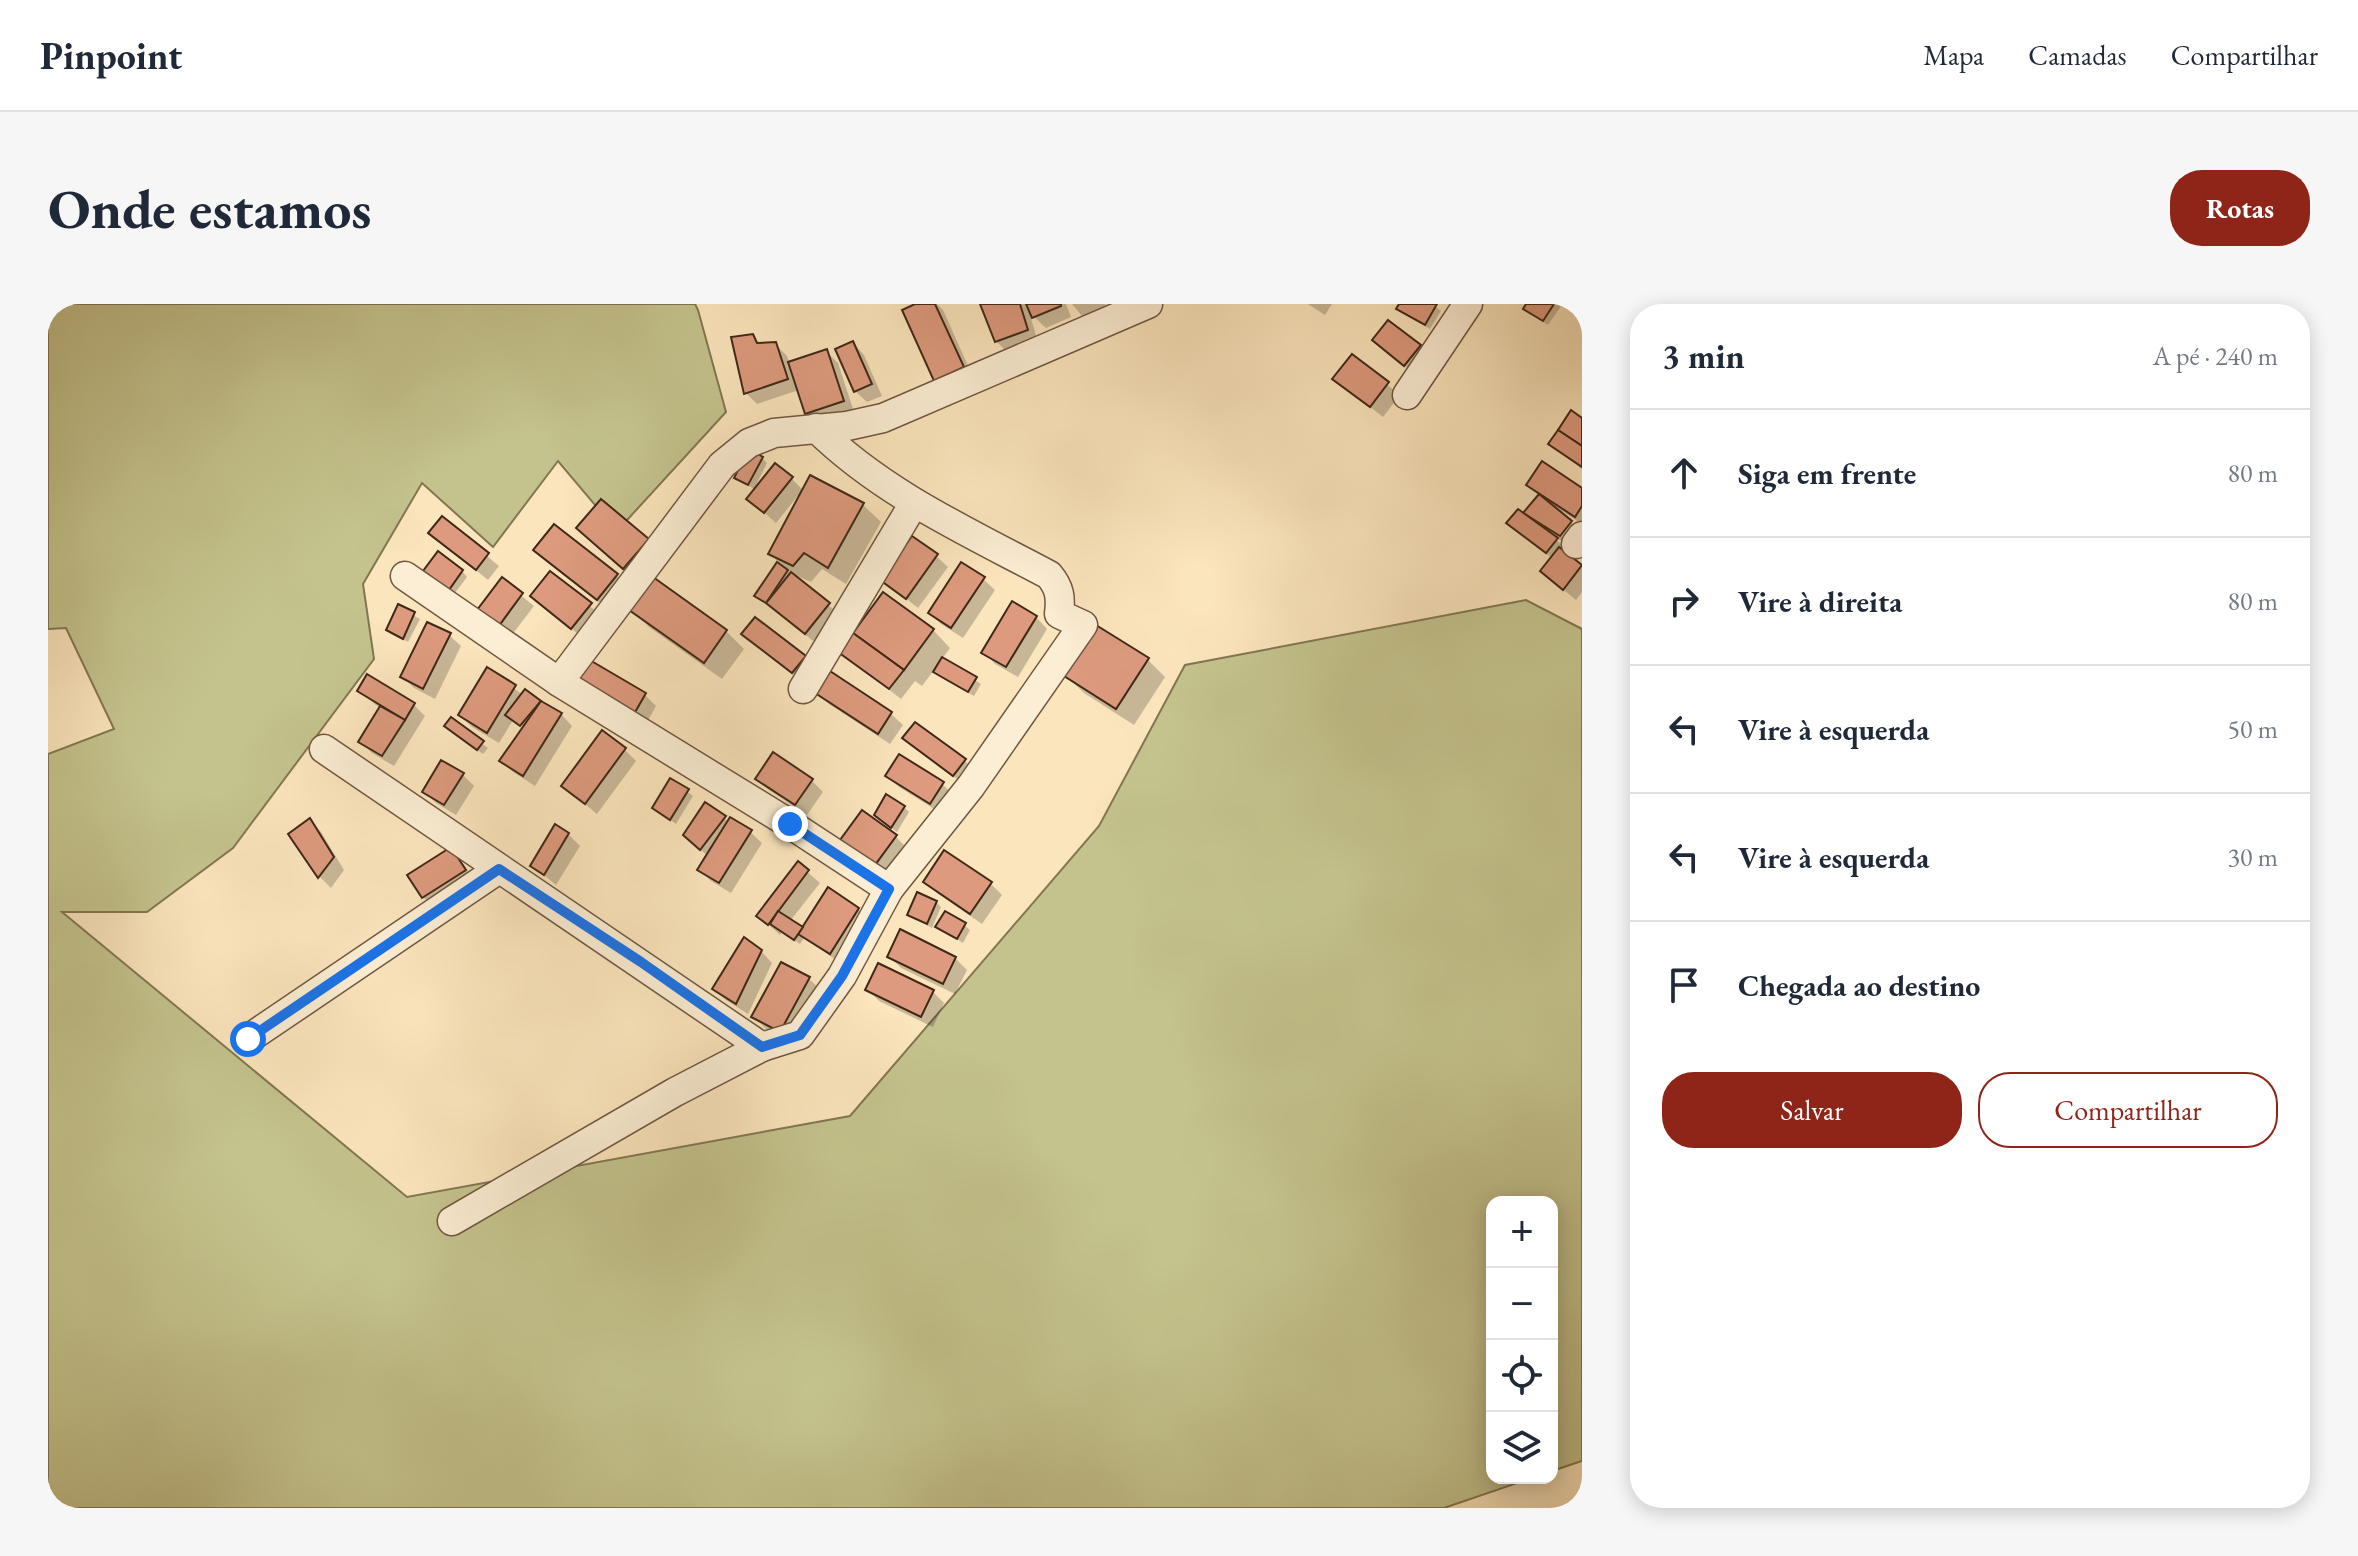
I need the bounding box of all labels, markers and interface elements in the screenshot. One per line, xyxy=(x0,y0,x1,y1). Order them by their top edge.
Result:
text: Pinpoint xyxy=(40,31,182,80)
text: Mapa xyxy=(1923,37,1984,73)
text: Camadas xyxy=(2028,37,2127,73)
text: Compartilhar xyxy=(2171,37,2318,73)
button: Rotas xyxy=(2170,170,2310,246)
text: Onde estamos xyxy=(48,172,372,245)
text: 3 min xyxy=(1662,334,1745,378)
text: A pé · 240 m xyxy=(2153,339,2278,373)
icon: ahead xyxy=(1662,451,1706,495)
text: Siga em frente xyxy=(1738,454,1916,493)
text: 80 m xyxy=(2228,456,2278,490)
icon: right xyxy=(1662,579,1706,623)
text: Vire à direita xyxy=(1738,582,1902,621)
text: 80 m xyxy=(2228,584,2278,618)
icon: left xyxy=(1662,707,1706,751)
text: Vire à esquerda xyxy=(1738,710,1929,749)
text: 50 m xyxy=(2228,712,2278,746)
route end xyxy=(772,806,808,842)
icon: left xyxy=(1662,835,1706,879)
text: Vire à esquerda xyxy=(1738,838,1929,877)
text: 30 m xyxy=(2228,840,2278,874)
icon: arrive xyxy=(1662,963,1706,1007)
text: Chegada ao destino xyxy=(1738,966,1980,1005)
route start xyxy=(230,1021,266,1057)
button: Salvar xyxy=(1662,1072,1962,1148)
button: Compartilhar xyxy=(1978,1072,2278,1148)
map controls xyxy=(1486,1196,1558,1484)
button: + xyxy=(1486,1196,1558,1268)
button: − xyxy=(1486,1268,1558,1340)
button: locate xyxy=(1486,1340,1558,1412)
button: layers xyxy=(1486,1412,1558,1484)

